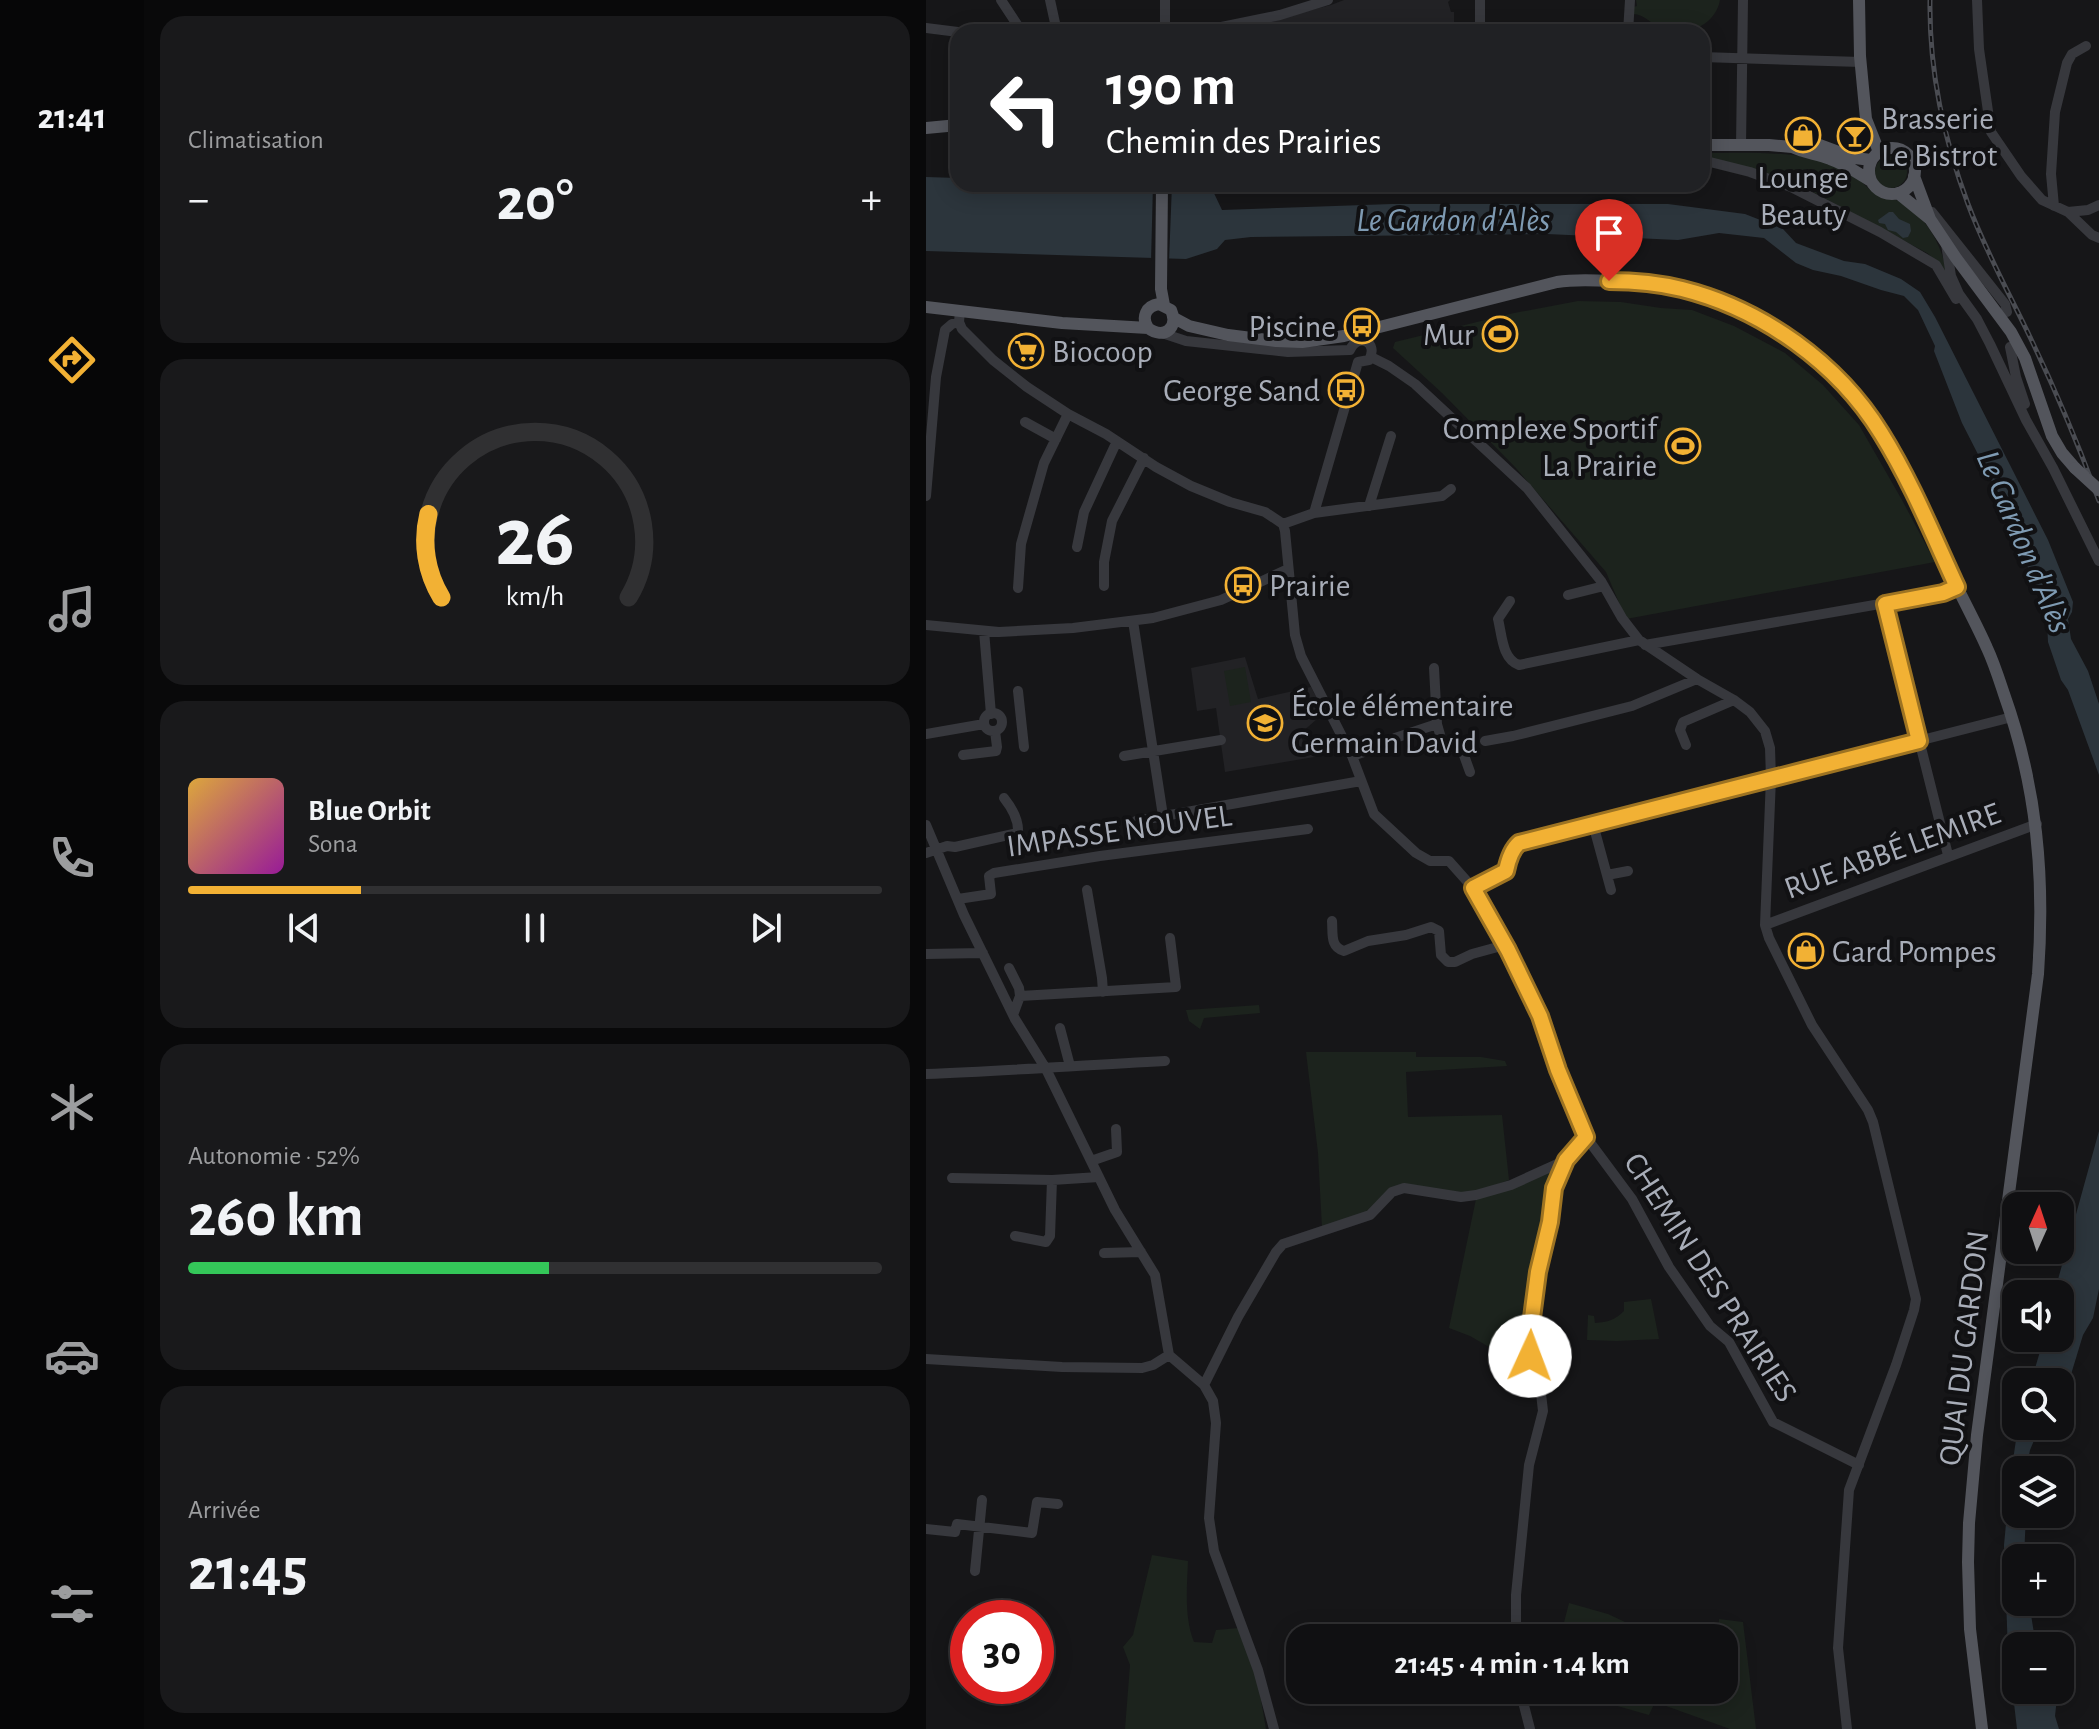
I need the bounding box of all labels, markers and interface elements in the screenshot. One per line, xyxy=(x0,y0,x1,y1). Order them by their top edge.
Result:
icon: left xyxy=(974,56,1078,160)
text: 190 m xyxy=(1106,59,1236,115)
text: 21:41 xyxy=(37,99,107,135)
place label: Brasserie Le Bistrot xyxy=(1881,103,1997,172)
shop icon: Lounge Beauty xyxy=(1784,116,1822,154)
bar icon: Brasserie Le Bistrot xyxy=(1836,117,1874,155)
text: Chemin des Prairies xyxy=(1106,124,1382,160)
text: Climatisation xyxy=(188,127,324,153)
place label: Lounge Beauty xyxy=(1757,162,1849,231)
text: 20° xyxy=(496,171,574,231)
text: − xyxy=(188,178,209,222)
text: + xyxy=(861,178,882,222)
pin xyxy=(1575,199,1643,281)
water label: Le Gardon d'Alès xyxy=(1356,204,1550,238)
icon: arrive xyxy=(1587,211,1631,255)
bus stop icon: Piscine xyxy=(1343,307,1381,345)
place label: Piscine xyxy=(1248,311,1336,343)
sports icon: Mur xyxy=(1481,315,1519,353)
place label: Mur xyxy=(1423,319,1475,351)
icon: directions xyxy=(44,332,100,388)
supermarket icon: Biocoop xyxy=(1007,332,1045,370)
place label: Biocoop xyxy=(1052,336,1153,368)
bus stop icon: George Sand xyxy=(1327,371,1365,409)
place label: George Sand xyxy=(1163,375,1320,407)
place label: Complexe Sportif La Prairie xyxy=(1443,413,1659,482)
sports icon: Complexe Sportif La Prairie xyxy=(1664,427,1702,465)
water label: Le Gardon d'Alès xyxy=(1970,446,2077,638)
text: 26 xyxy=(495,496,575,580)
bus stop icon: Prairie xyxy=(1224,566,1262,604)
place label: Prairie xyxy=(1269,570,1351,602)
icon: music xyxy=(44,581,100,637)
text: km/h xyxy=(506,582,564,611)
place label: École élémentaire Germain David xyxy=(1291,687,1514,759)
school or university icon: École élémentaire Germain David xyxy=(1246,704,1284,742)
street label: RUE ABBÉ LEMIRE xyxy=(1779,794,2005,905)
text: Blue Orbit xyxy=(308,796,431,826)
street label: IMPASSE NOUVEL xyxy=(1005,799,1234,863)
icon: phone xyxy=(44,830,100,886)
text: Sona xyxy=(308,831,358,857)
icon: previous xyxy=(282,906,326,950)
icon: pause xyxy=(513,906,557,950)
icon: next xyxy=(744,906,788,950)
shop icon: Gard Pompes xyxy=(1787,932,1825,970)
place label: Gard Pompes xyxy=(1832,936,1997,968)
icon: climate xyxy=(44,1079,100,1135)
text: Autonomie · 52% xyxy=(188,1143,360,1169)
street label: CHEMIN DES PRAIRIES xyxy=(1618,1147,1802,1408)
text: 260 km xyxy=(188,1187,364,1247)
north arrow xyxy=(2002,1192,2074,1264)
map controls xyxy=(2002,1192,2074,1704)
street label: QUAI DU GARDON xyxy=(1934,1229,1994,1467)
button: sound xyxy=(2002,1280,2074,1352)
position arrow xyxy=(1488,1314,1572,1398)
icon: car xyxy=(44,1328,100,1384)
button: search xyxy=(2002,1368,2074,1440)
button: layers xyxy=(2002,1456,2074,1528)
text: Arrivée xyxy=(188,1497,260,1523)
text: 21:45 xyxy=(188,1541,308,1601)
button: + xyxy=(2002,1544,2074,1616)
icon: filters xyxy=(44,1576,100,1632)
speed limit sign: 30 xyxy=(950,1600,1054,1704)
button: − xyxy=(2002,1632,2074,1704)
text: 21:45 · 4 min · 1.4 km xyxy=(1394,1649,1630,1679)

